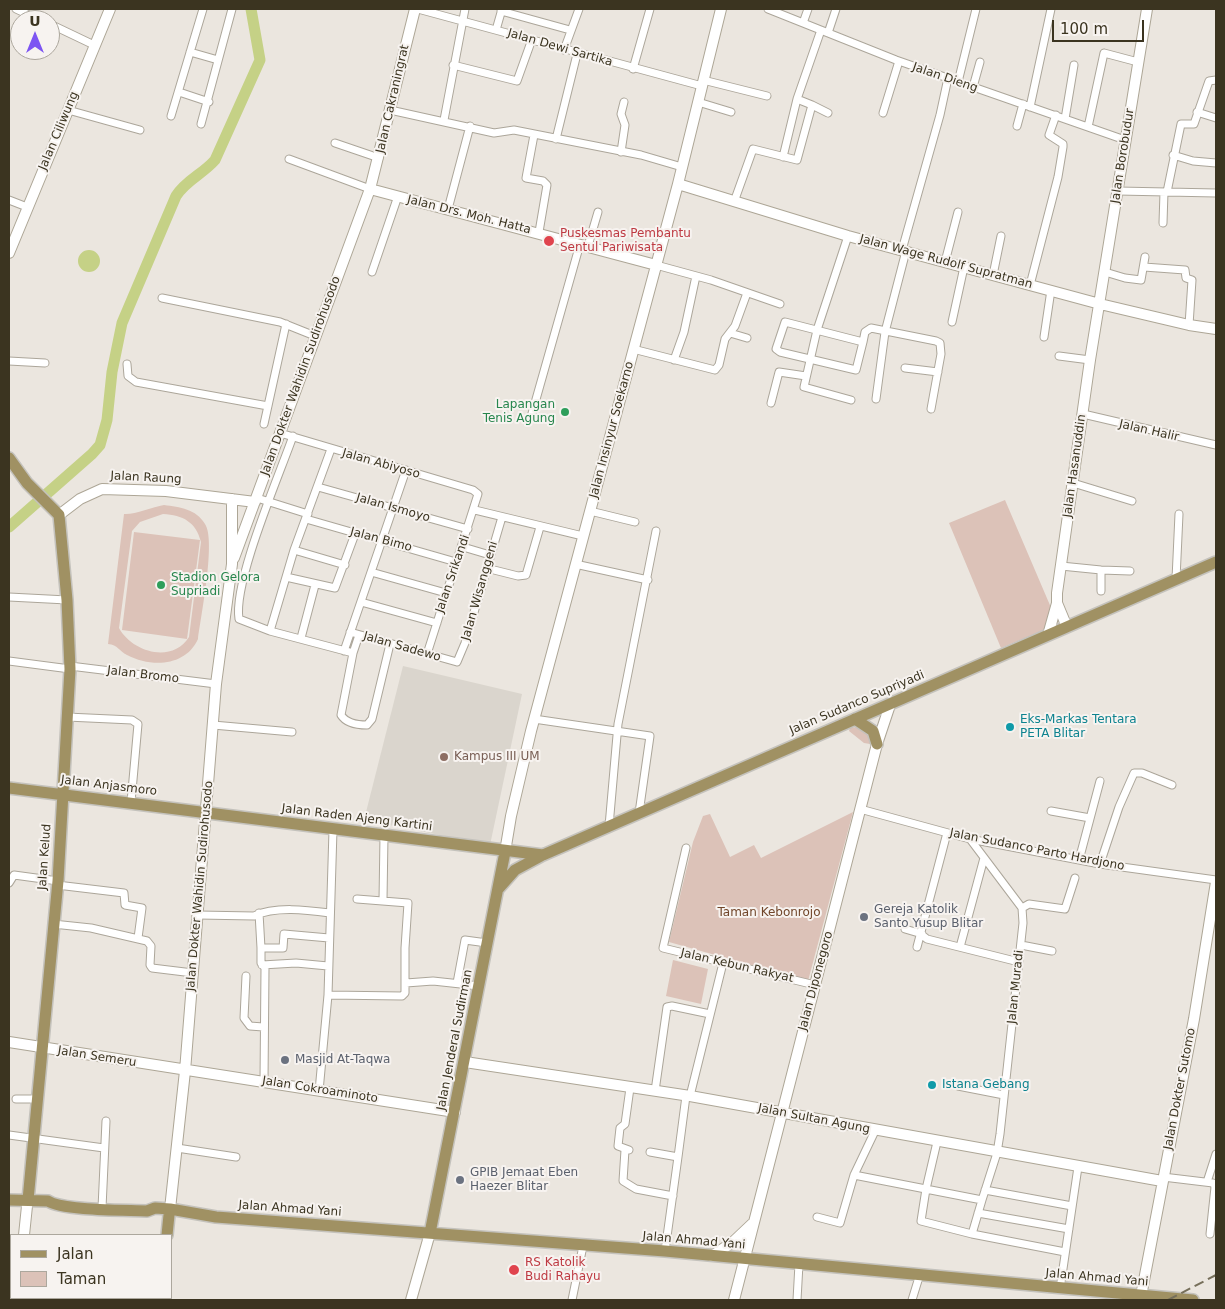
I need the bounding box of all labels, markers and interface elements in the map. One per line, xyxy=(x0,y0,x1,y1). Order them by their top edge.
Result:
north arrow xyxy=(10,10,60,60)
scale bar xyxy=(1055,10,1148,42)
text: U xyxy=(29,13,41,29)
text: 100 m xyxy=(1060,20,1108,38)
street label: Jalan Dewi Sartika xyxy=(506,26,614,70)
street label: Jalan Cakraningrat xyxy=(373,43,413,155)
street label: Jalan Dieng xyxy=(910,60,980,96)
street label: Jalan Ciliwung xyxy=(36,90,82,172)
street label: Jalan Borobudur xyxy=(1108,107,1138,205)
street label: Jalan Drs. Moh. Hatta xyxy=(406,193,532,237)
place label: Puskesmas Pembantu Sentul Pariwisata xyxy=(560,227,691,255)
street label: Jalan Wage Rudolf Supratman xyxy=(858,232,1034,292)
marker: Puskesmas Pembantu Sentul Pariwisata xyxy=(542,234,556,248)
street label: Jalan Dokter Wahidin Sudirohusodo xyxy=(258,274,344,478)
street label: Jalan Insinyur Soekarno xyxy=(587,360,637,500)
place label: Lapangan Tenis Agung xyxy=(483,398,555,426)
marker: Lapangan Tenis Agung xyxy=(559,406,571,418)
street label: Jalan Hasanuddin xyxy=(1061,413,1089,519)
street label: Jalan Halir xyxy=(1118,417,1180,445)
street label: Jalan Abiyoso xyxy=(340,446,422,482)
street label: Jalan Raung xyxy=(110,469,182,487)
street label: Jalan Ismoyo xyxy=(354,491,432,525)
street label: Jalan Bimo xyxy=(348,525,414,555)
street label: Jalan Srikandi xyxy=(433,533,473,615)
street label: Jalan Wisanggeni xyxy=(459,540,501,642)
place label: Stadion Gelora Supriadi xyxy=(171,571,260,599)
marker: Stadion Gelora Supriadi xyxy=(155,579,167,591)
street label: Jalan Sadewo xyxy=(362,629,442,665)
street label: Jalan Bromo xyxy=(106,663,180,687)
street label: Jalan Sudanco Supriyadi xyxy=(787,668,927,738)
place label: Eks-Markas Tentara PETA Blitar xyxy=(1020,713,1137,741)
marker: Eks-Markas Tentara PETA Blitar xyxy=(1004,721,1016,733)
place label: Kampus III UM xyxy=(454,750,540,764)
marker: Kampus III UM xyxy=(438,751,450,763)
street label: Jalan Anjasmoro xyxy=(60,773,158,799)
street label: Jalan Dokter Wahidin Sudirohusodo xyxy=(184,780,216,992)
street label: Jalan Raden Ajeng Kartini xyxy=(281,802,433,834)
street label: Jalan Kelud xyxy=(36,823,54,891)
street label: Jalan Sudanco Parto Hardjono xyxy=(948,826,1126,874)
place label: Gereja Katolik Santo Yusup Blitar xyxy=(874,903,983,931)
park label: Taman Kebonrojo xyxy=(717,906,821,920)
marker: Gereja Katolik Santo Yusup Blitar xyxy=(858,911,870,923)
street label: Jalan Diponegoro xyxy=(796,930,836,1032)
street label: Jalan Kebun Rakyat xyxy=(679,946,795,986)
street label: Jalan Muradi xyxy=(1005,949,1027,1025)
street label: Jalan Jenderal Sudirman xyxy=(434,968,476,1112)
street label: Jalan Dokter Sutomo xyxy=(1161,1027,1199,1151)
street label: Jalan Semeru xyxy=(57,1044,137,1070)
place label: Masjid At-Taqwa xyxy=(295,1053,390,1067)
marker: Masjid At-Taqwa xyxy=(279,1054,291,1066)
street label: Jalan Cokroaminoto xyxy=(261,1074,379,1106)
place label: Istana Gebang xyxy=(942,1078,1029,1092)
marker: Istana Gebang xyxy=(926,1079,938,1091)
street label: Jalan Sultan Agung xyxy=(757,1101,871,1137)
place label: GPIB Jemaat Eben Haezer Blitar xyxy=(470,1166,578,1194)
marker: GPIB Jemaat Eben Haezer Blitar xyxy=(454,1174,466,1186)
street label: Jalan Ahmad Yani xyxy=(238,1198,342,1220)
street label: Jalan Ahmad Yani xyxy=(642,1229,746,1253)
legend xyxy=(10,1234,172,1299)
text: Jalan xyxy=(57,1245,93,1263)
place label: RS Katolik Budi Rahayu xyxy=(525,1256,601,1284)
marker: RS Katolik Budi Rahayu xyxy=(507,1263,521,1277)
street label: Jalan Ahmad Yani xyxy=(1045,1266,1149,1290)
text: Taman xyxy=(57,1270,106,1288)

